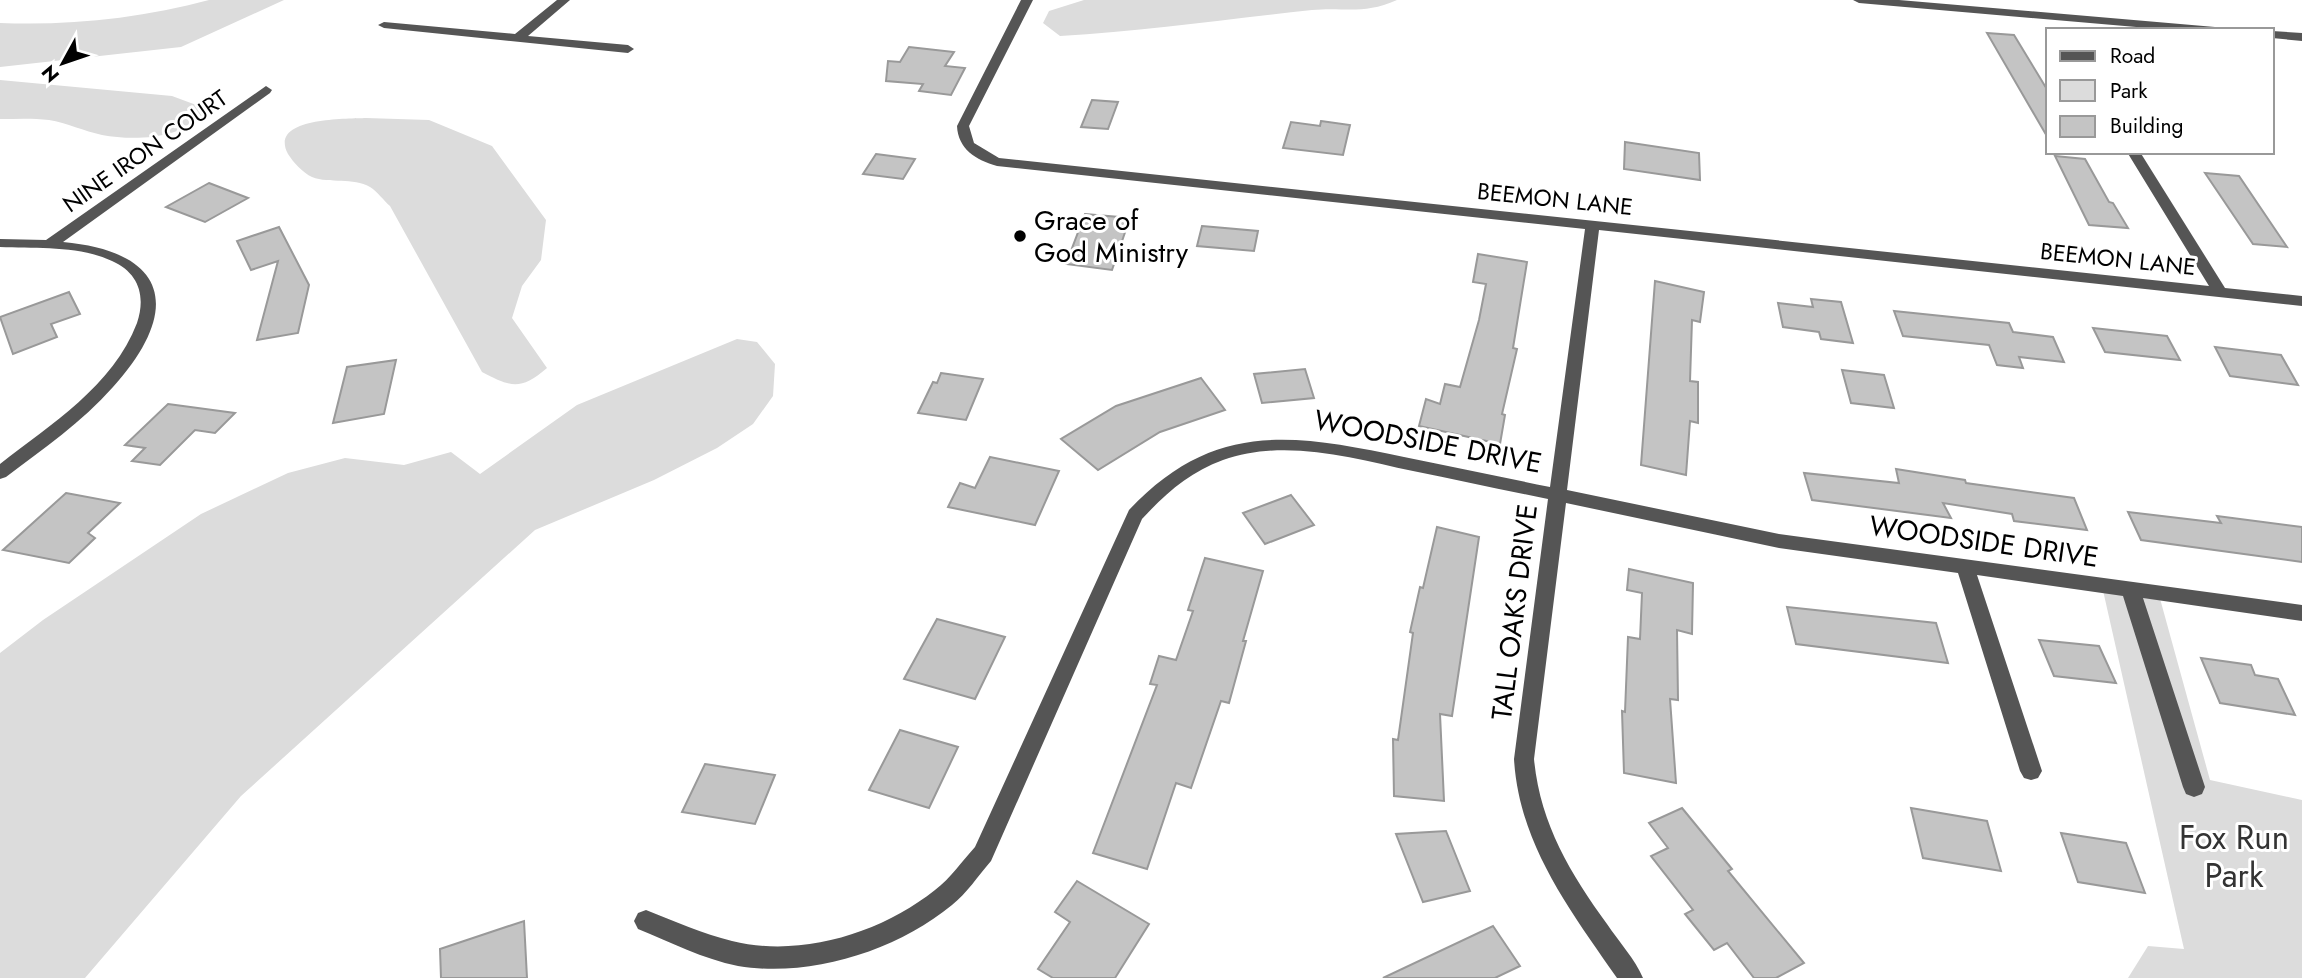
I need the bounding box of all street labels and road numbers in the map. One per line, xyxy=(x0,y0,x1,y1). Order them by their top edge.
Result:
street label: NINE IRON COURT xyxy=(56,81,235,221)
street label: BEEMON LANE xyxy=(1475,174,1635,224)
street label: BEEMON LANE xyxy=(2038,234,2198,284)
street label: WOODSIDE DRIVE xyxy=(1311,399,1545,484)
street label: TALL OAKS DRIVE xyxy=(1481,502,1548,722)
street label: WOODSIDE DRIVE xyxy=(1867,505,2101,578)

